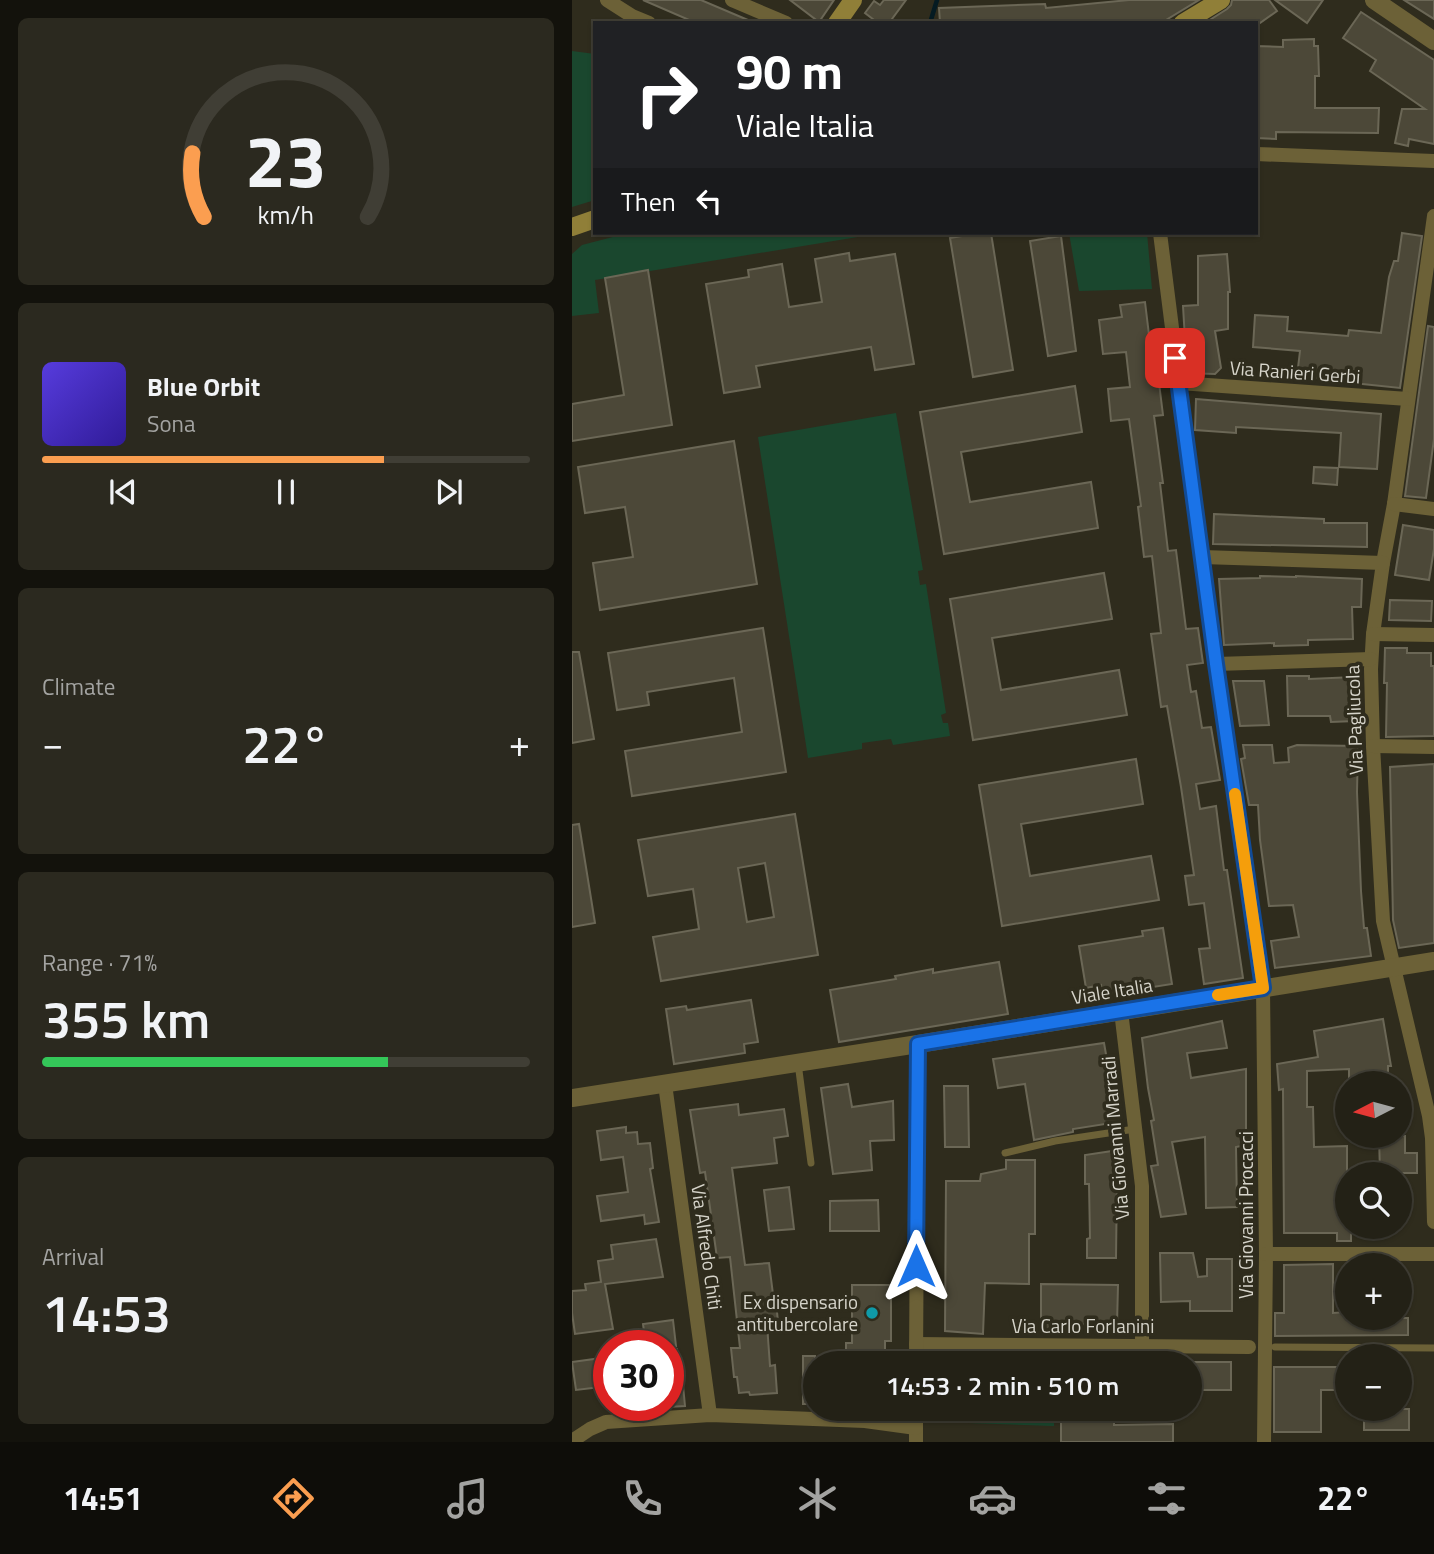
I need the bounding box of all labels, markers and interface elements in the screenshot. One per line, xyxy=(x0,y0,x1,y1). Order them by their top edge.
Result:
text: 90 m xyxy=(736,33,843,108)
icon: right xyxy=(621,49,712,140)
text: Viale Italia xyxy=(736,101,874,149)
text: 23 xyxy=(245,106,327,216)
text: Then xyxy=(621,182,676,221)
icon: left xyxy=(690,182,728,220)
text: km/h xyxy=(258,196,314,234)
pin xyxy=(1145,328,1205,388)
icon: arrive xyxy=(1156,339,1194,377)
street label: Via Ranieri Gerbi xyxy=(1229,352,1361,391)
text: Blue Orbit xyxy=(147,367,260,406)
text: Sona xyxy=(147,406,195,441)
icon: previous xyxy=(104,473,142,511)
icon: pause xyxy=(267,473,305,511)
icon: next xyxy=(430,473,468,511)
street label: Via Pagliucola xyxy=(1337,664,1370,776)
text: Climate xyxy=(42,669,115,704)
text: 22° xyxy=(242,704,330,783)
text: − xyxy=(42,714,63,772)
text: + xyxy=(509,714,530,772)
text: Range · 71% xyxy=(42,945,157,980)
street label: Viale Italia xyxy=(1069,970,1155,1011)
text: 355 km xyxy=(42,979,210,1058)
street label: Via Giovanni Marradi xyxy=(1093,1055,1136,1221)
north arrow xyxy=(1335,1071,1412,1148)
map controls xyxy=(1335,1071,1412,1421)
street label: Via Giovanni Procacci xyxy=(1231,1131,1260,1299)
button: search xyxy=(1335,1162,1412,1239)
street label: Via Alfredo Chiti xyxy=(684,1182,731,1312)
position arrow xyxy=(879,1229,953,1303)
text: Arrival xyxy=(42,1239,104,1274)
button: + xyxy=(1335,1253,1412,1330)
text: 14:53 xyxy=(42,1273,171,1352)
place label: Ex dispensario antitubercolare xyxy=(737,1287,858,1338)
marker: Ex dispensario antitubercolare xyxy=(864,1305,880,1321)
street label: Via Carlo Forlanini xyxy=(1012,1311,1154,1340)
speed limit sign: 30 xyxy=(593,1330,684,1421)
button: − xyxy=(1335,1344,1412,1421)
text: 14:53 · 2 min · 510 m xyxy=(886,1366,1119,1405)
text: 14:51 xyxy=(63,1474,143,1522)
icon: directions xyxy=(269,1474,318,1523)
icon: music xyxy=(443,1474,492,1523)
icon: phone xyxy=(618,1474,667,1523)
icon: climate xyxy=(793,1474,842,1523)
icon: car xyxy=(968,1474,1017,1523)
icon: filters xyxy=(1142,1474,1191,1523)
text: 22° xyxy=(1317,1474,1371,1522)

